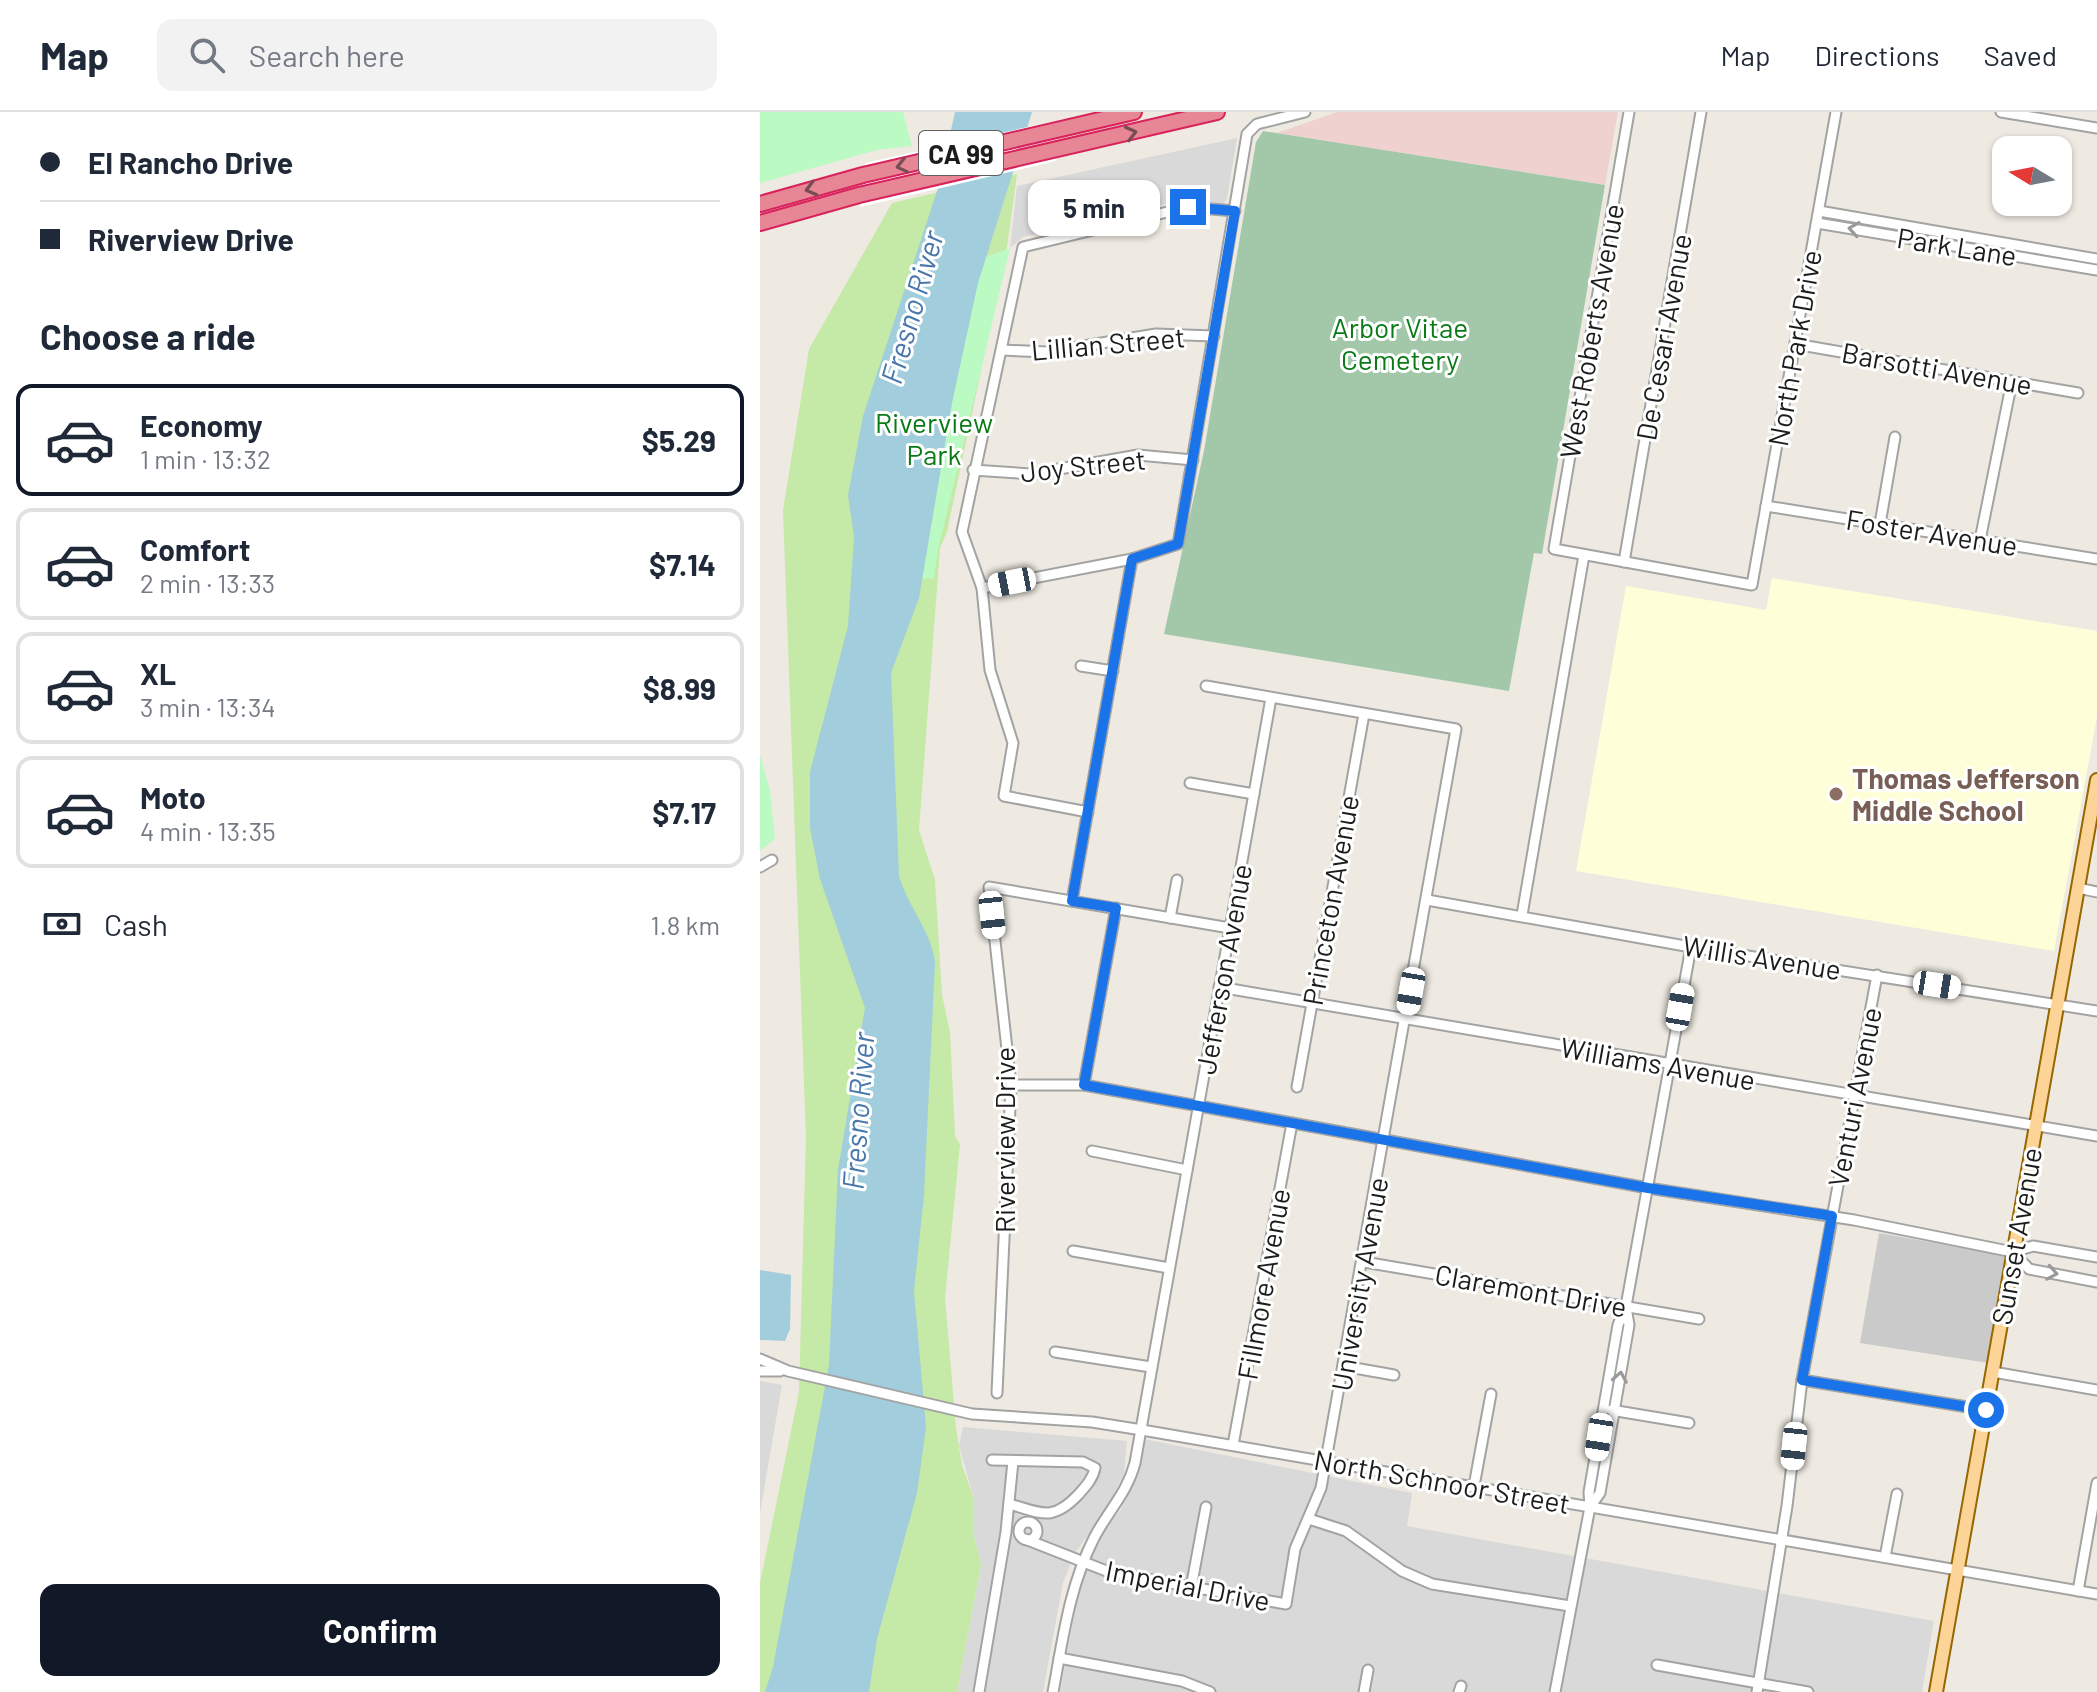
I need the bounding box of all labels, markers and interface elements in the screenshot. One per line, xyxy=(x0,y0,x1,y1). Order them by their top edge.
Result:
search box xyxy=(157,19,717,91)
text: Map xyxy=(40,32,109,78)
icon: search xyxy=(185,33,229,77)
text: Search here xyxy=(249,37,405,73)
text: Map xyxy=(1721,38,1770,72)
text: Directions xyxy=(1814,38,1940,72)
text: Saved xyxy=(1984,38,2057,72)
one-way arrow xyxy=(1123,126,1137,143)
road number: CA 99 xyxy=(919,131,1003,175)
north arrow xyxy=(1992,136,2072,216)
map controls xyxy=(1992,136,2072,216)
text: El Rancho Drive xyxy=(88,144,293,180)
one-way arrow xyxy=(895,157,909,174)
one-way arrow xyxy=(805,179,819,196)
callout: 5 min xyxy=(1028,179,1160,235)
route end xyxy=(1170,189,1206,225)
text: 5 min xyxy=(1063,192,1125,223)
street label: West Roberts Avenue xyxy=(1552,201,1630,461)
street label: Park Lane xyxy=(1895,220,2019,272)
text: Riverview Drive xyxy=(88,221,294,257)
one-way arrow xyxy=(1848,222,1861,239)
water label: Fresno River xyxy=(872,225,950,388)
street label: De Cesari Avenue xyxy=(1628,231,1698,443)
street label: North Park Drive xyxy=(1760,247,1828,449)
park label: Arbor Vitae Cemetery xyxy=(1332,310,1468,376)
text: Choose a ride xyxy=(40,314,256,357)
street label: Lillian Street xyxy=(1030,319,1186,367)
street label: Barsotti Avenue xyxy=(1839,335,2035,401)
icon: car xyxy=(44,404,116,476)
park label: Riverview Park xyxy=(875,405,993,471)
text: Economy xyxy=(140,407,263,443)
text: $5.29 xyxy=(642,422,716,458)
street label: Joy Street xyxy=(1019,442,1147,488)
text: 1 min · 13:32 xyxy=(140,443,271,474)
street label: Foster Avenue xyxy=(1844,502,2020,562)
icon: car xyxy=(44,528,116,600)
text: Comfort xyxy=(140,531,250,567)
text: $7.14 xyxy=(649,546,716,582)
car xyxy=(986,566,1038,598)
text: 2 min · 13:33 xyxy=(140,567,275,598)
icon: car xyxy=(44,652,116,724)
text: XL xyxy=(140,655,176,691)
text: $8.99 xyxy=(643,670,716,706)
text: 3 min · 13:34 xyxy=(140,691,276,722)
place label: Thomas Jefferson Middle School xyxy=(1852,761,2080,827)
icon: car xyxy=(44,776,116,848)
text: Moto xyxy=(140,779,206,815)
marker: Thomas Jefferson Middle School xyxy=(1827,785,1845,803)
street label: Princeton Avenue xyxy=(1295,792,1365,1008)
text: $7.17 xyxy=(652,794,716,830)
text: 4 min · 13:35 xyxy=(140,815,276,846)
street label: Jefferson Avenue xyxy=(1188,861,1258,1077)
car xyxy=(978,890,1006,940)
icon: cash xyxy=(40,902,84,946)
text: Cash xyxy=(104,906,168,942)
text: 1.8 km xyxy=(650,909,720,940)
street label: Willis Avenue xyxy=(1680,928,1844,986)
car xyxy=(1395,965,1427,1017)
car xyxy=(1911,969,1963,1001)
car xyxy=(1664,981,1696,1033)
street label: Venturi Avenue xyxy=(1820,1004,1888,1190)
street label: Williams Avenue xyxy=(1558,1029,1758,1097)
water label: Fresno River xyxy=(834,1030,881,1191)
street label: Riverview Drive xyxy=(987,1047,1021,1233)
street label: Sunset Avenue xyxy=(1984,1145,2048,1327)
street label: University Avenue xyxy=(1323,1174,1395,1394)
street label: Fillmore Avenue xyxy=(1229,1186,1297,1382)
street label: Claremont Drive xyxy=(1432,1256,1630,1324)
one-way arrow xyxy=(2045,1264,2058,1281)
one-way arrow xyxy=(1610,1370,1627,1384)
route start xyxy=(1968,1392,2004,1428)
car xyxy=(1583,1411,1615,1463)
car xyxy=(1780,1421,1808,1471)
street label: North Schnoor Street xyxy=(1311,1442,1573,1520)
street label: Imperial Drive xyxy=(1103,1552,1273,1618)
button: Confirm xyxy=(40,1584,720,1676)

